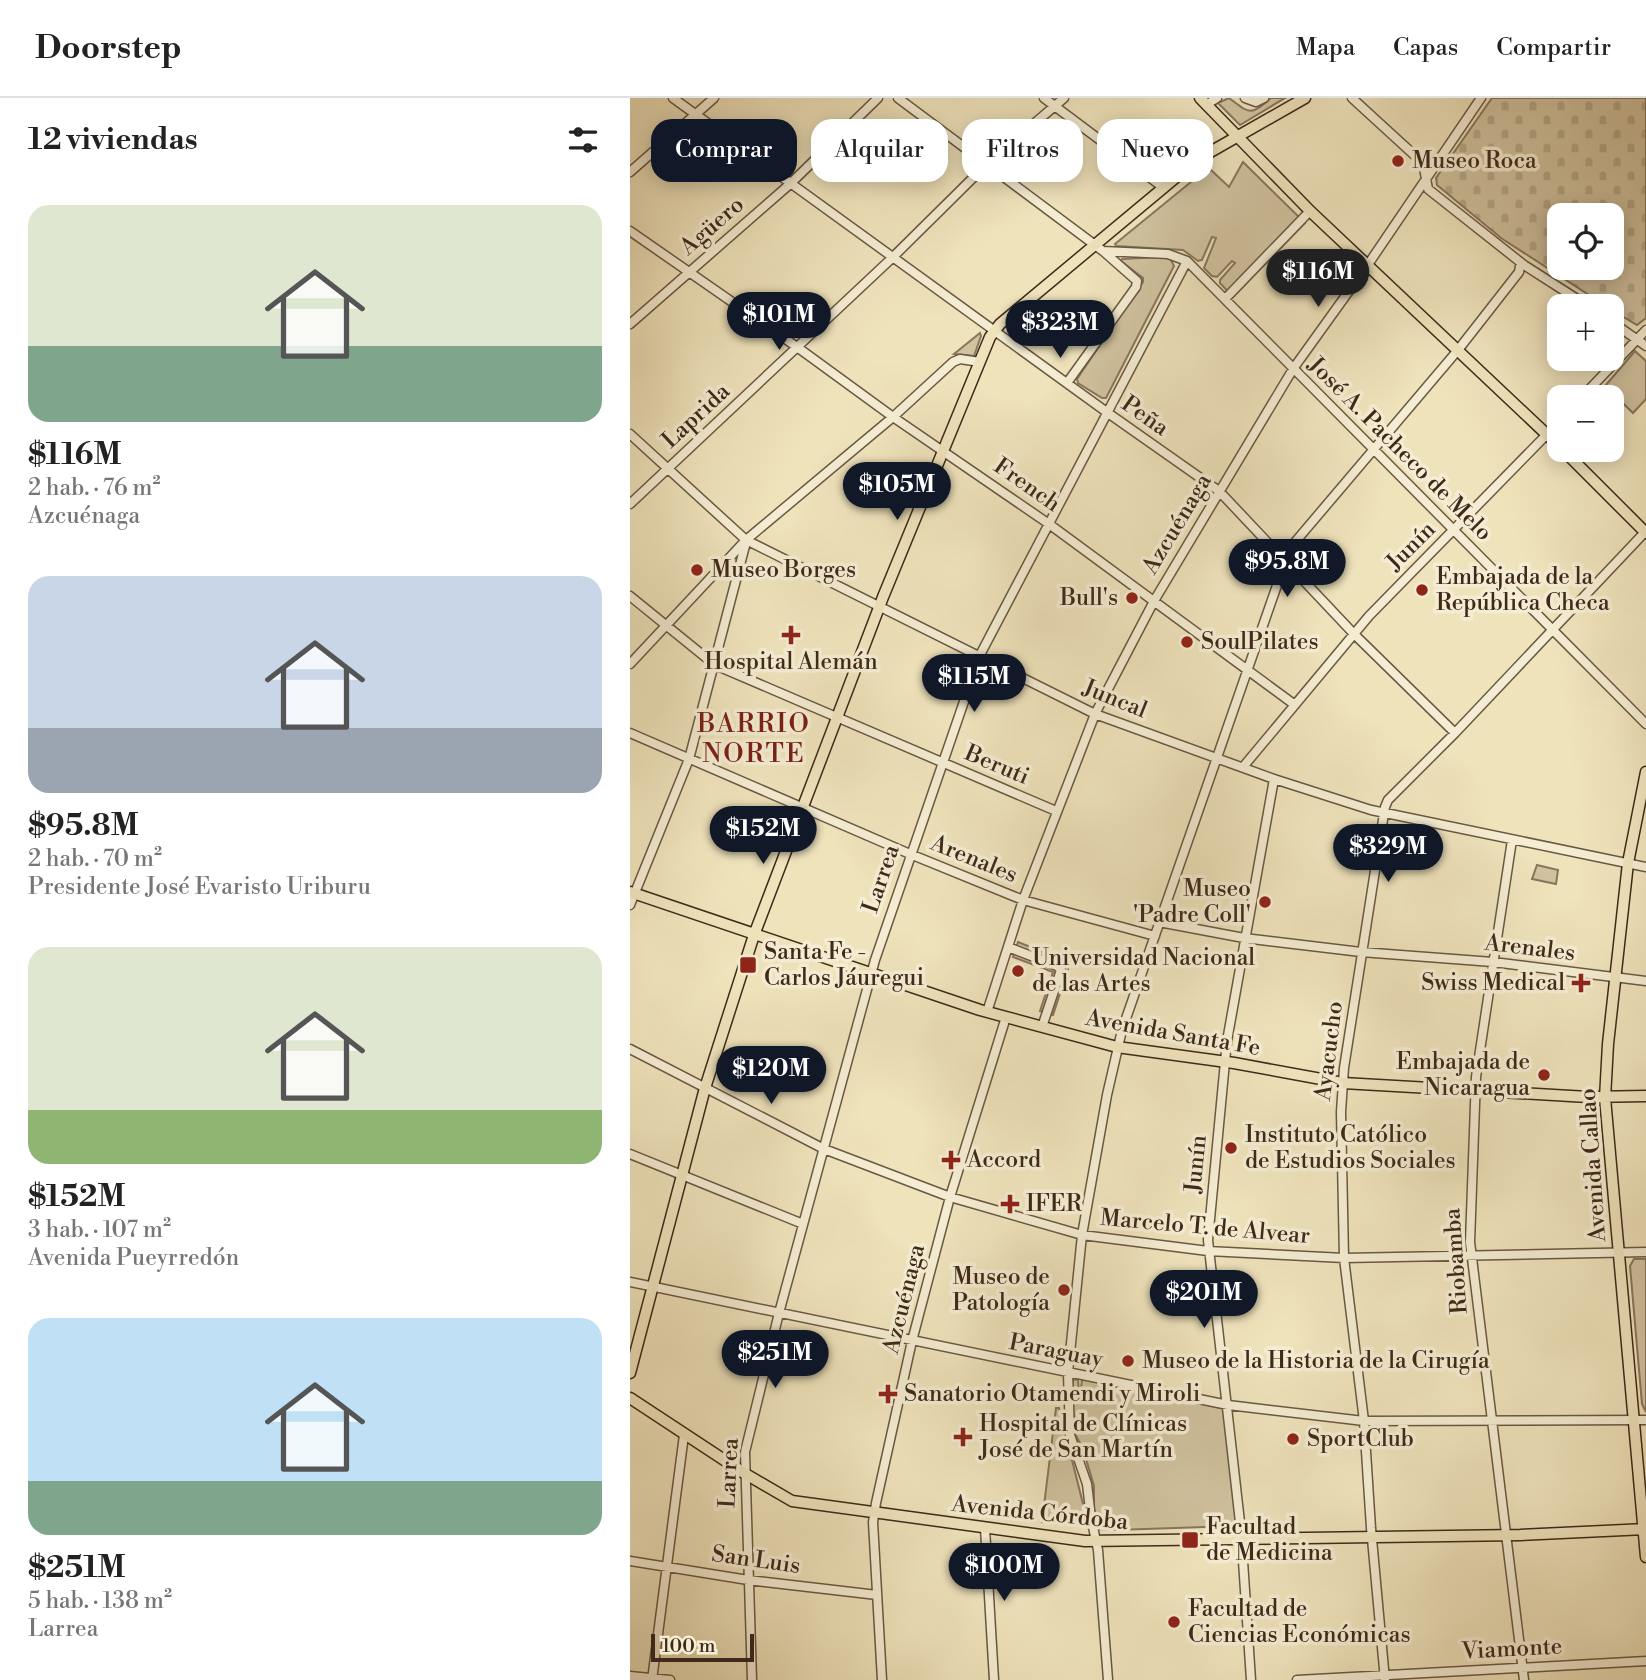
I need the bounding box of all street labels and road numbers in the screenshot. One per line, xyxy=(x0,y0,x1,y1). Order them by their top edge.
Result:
street label: Agüero xyxy=(674,191,750,262)
street label: José A. Pacheco de Melo xyxy=(1301,350,1498,547)
street label: Laprida xyxy=(656,377,736,454)
street label: Peña xyxy=(1116,390,1174,442)
street label: French xyxy=(988,452,1066,518)
street label: Azcuénaga xyxy=(1136,468,1218,580)
street label: Junín xyxy=(1380,515,1442,577)
street label: Juncal xyxy=(1078,673,1151,725)
street label: Beruti xyxy=(960,739,1033,791)
street label: Arenales xyxy=(926,829,1021,889)
street label: Larrea xyxy=(856,841,906,917)
street label: Arenales xyxy=(1482,928,1577,967)
street label: Ayacucho xyxy=(1309,1000,1349,1103)
street label: Avenida Santa Fe xyxy=(1083,1004,1262,1062)
street label: Avenida Callao xyxy=(1574,1087,1612,1244)
street label: Junín xyxy=(1179,1133,1213,1195)
street label: Marcelo T. de Alvear xyxy=(1099,1204,1311,1250)
street label: Riobamba xyxy=(1438,1207,1474,1315)
street label: Azcuénaga xyxy=(877,1241,931,1358)
street label: Paraguay xyxy=(1007,1328,1106,1374)
street label: Larrea xyxy=(713,1437,745,1509)
street label: Avenida Córdoba xyxy=(949,1490,1130,1536)
street label: San Luis xyxy=(710,1540,802,1580)
street label: Viamonte xyxy=(1460,1632,1563,1666)

